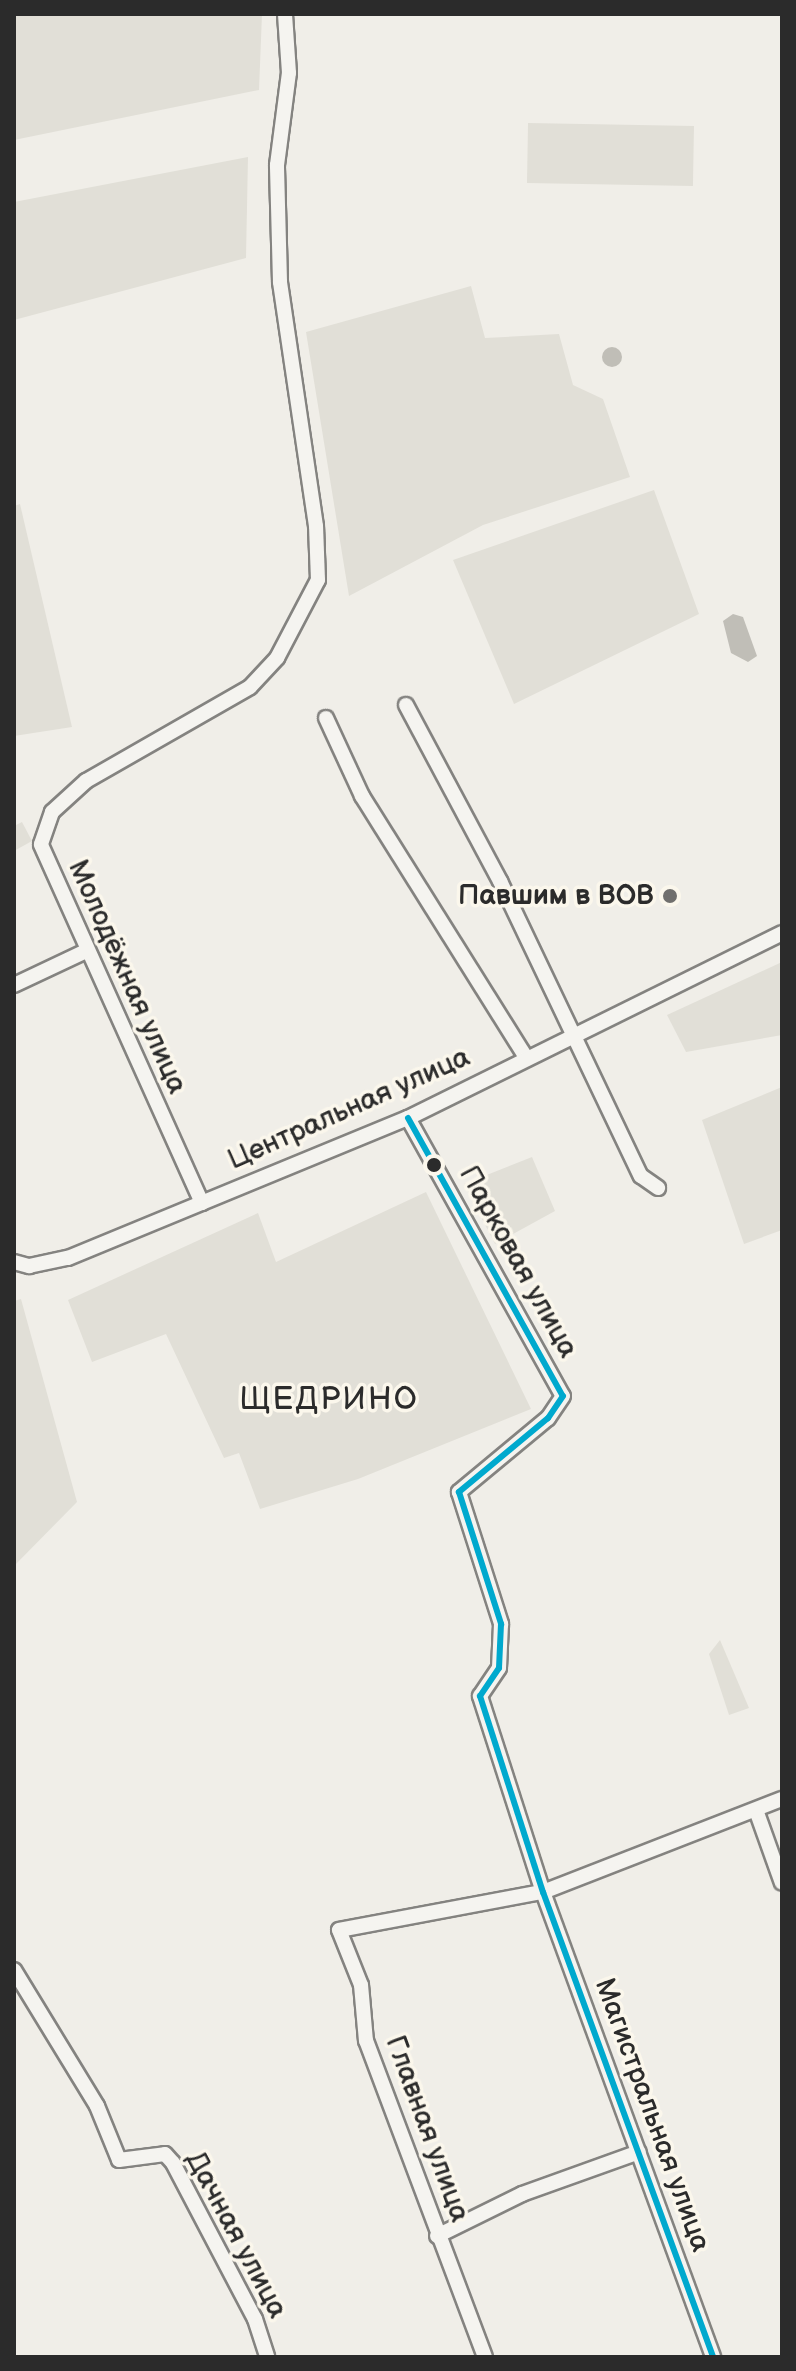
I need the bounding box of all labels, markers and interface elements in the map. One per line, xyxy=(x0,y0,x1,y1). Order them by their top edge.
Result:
street label: Молодёжная улица xyxy=(60,855,194,1099)
place label: Павшим в ВОВ xyxy=(458,879,654,913)
marker: Павшим в ВОВ xyxy=(661,887,679,905)
street label: Центральная улица xyxy=(223,1041,475,1177)
unlabelled marker xyxy=(426,1157,442,1173)
street label: Парковая улица xyxy=(451,1160,585,1364)
district label: ЩЕДРИНО xyxy=(239,1381,419,1419)
street label: Магистральная улица xyxy=(587,1974,717,2256)
street label: Главная улица xyxy=(378,2031,476,2227)
street label: Дачная улица xyxy=(178,2146,294,2324)

